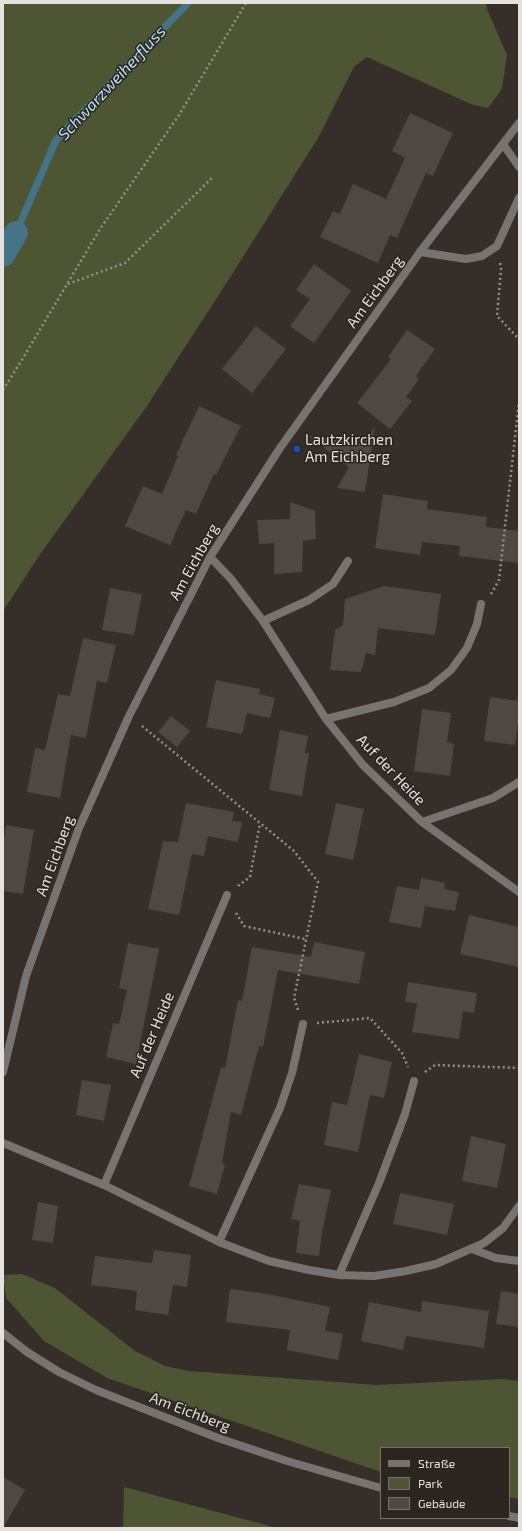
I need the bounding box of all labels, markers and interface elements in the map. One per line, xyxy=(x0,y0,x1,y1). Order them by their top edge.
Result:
water label: Schwarzweiherfluss xyxy=(54,22,170,144)
street label: Am Eichberg xyxy=(343,252,407,332)
place label: Lautzkirchen Am Eichberg xyxy=(305,431,393,466)
marker: Lautzkirchen Am Eichberg xyxy=(292,444,302,454)
street label: Am Eichberg xyxy=(166,521,222,603)
street label: Auf der Heide xyxy=(353,731,429,809)
street label: Am Eichberg xyxy=(32,813,78,899)
street label: Auf der Heide xyxy=(126,989,178,1081)
street label: Am Eichberg xyxy=(147,1388,233,1436)
legend xyxy=(380,1447,510,1519)
text: Straße xyxy=(418,1456,455,1470)
text: Park xyxy=(418,1476,443,1490)
text: Gebäude xyxy=(418,1496,466,1510)

